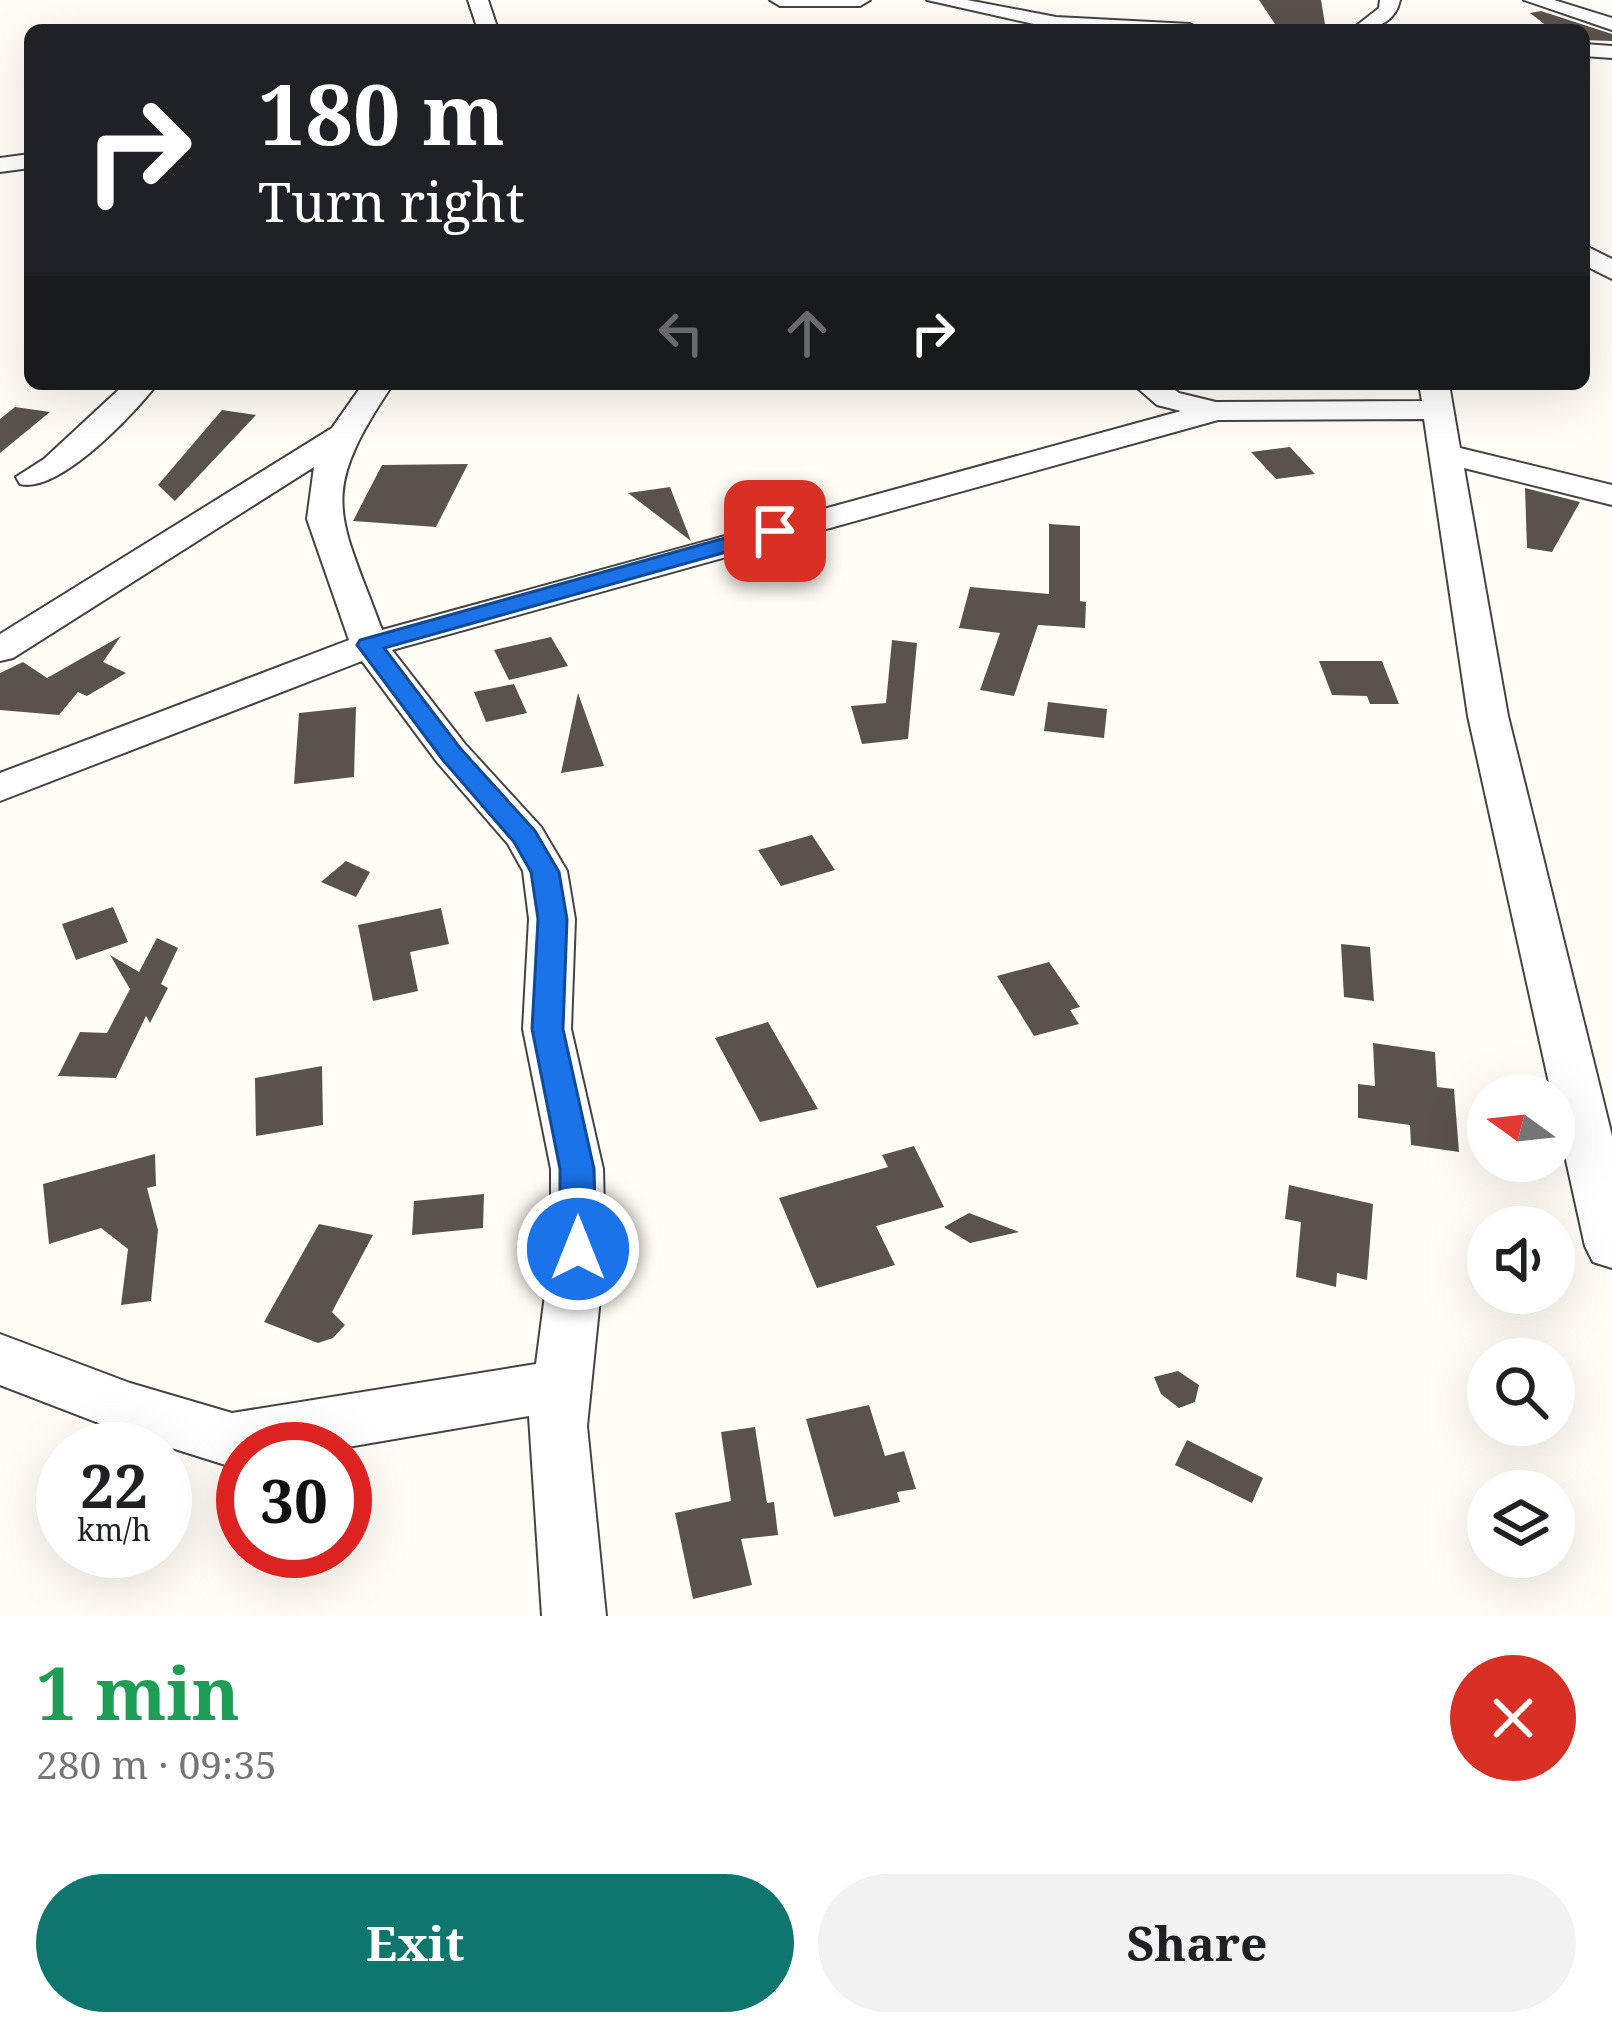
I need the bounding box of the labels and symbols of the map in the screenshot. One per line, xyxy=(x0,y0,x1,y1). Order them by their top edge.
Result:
pin xyxy=(724,480,826,582)
north arrow xyxy=(1467,1074,1575,1182)
position arrow xyxy=(515,1186,641,1312)
speed limit sign: 30 xyxy=(216,1422,372,1578)

